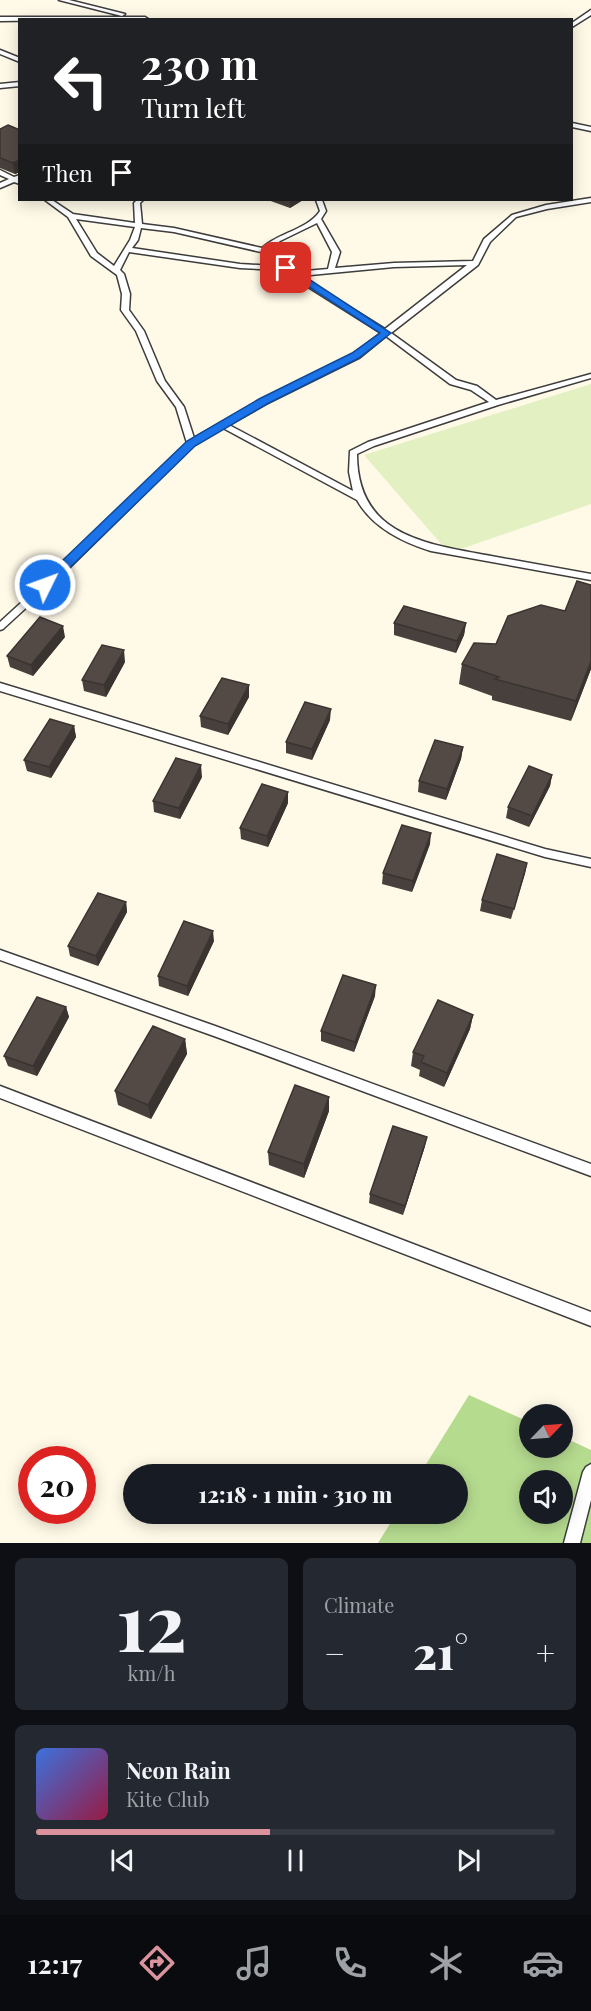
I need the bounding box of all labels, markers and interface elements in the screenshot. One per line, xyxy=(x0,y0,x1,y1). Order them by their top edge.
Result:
text: 230 m xyxy=(141,35,258,91)
icon: left xyxy=(42,42,120,120)
text: Turn left xyxy=(141,89,245,125)
icon: arrive xyxy=(105,156,138,189)
text: Then xyxy=(42,158,93,188)
pin xyxy=(260,242,311,293)
icon: arrive xyxy=(269,251,302,284)
position arrow xyxy=(13,553,77,617)
north arrow xyxy=(519,1404,573,1458)
map controls xyxy=(519,1404,573,1524)
speed limit sign: 20 xyxy=(18,1446,96,1524)
button: sound xyxy=(519,1470,573,1524)
text: 12:18 · 1 min · 310 m xyxy=(199,1479,392,1509)
text: 12 xyxy=(116,1568,187,1672)
text: Climate xyxy=(324,1591,394,1618)
text: 21° xyxy=(413,1621,468,1681)
text: − xyxy=(324,1630,345,1674)
text: + xyxy=(536,1630,555,1674)
text: km/h xyxy=(128,1659,175,1686)
text: Neon Rain xyxy=(126,1755,231,1785)
text: Kite Club xyxy=(126,1785,210,1812)
icon: previous xyxy=(106,1844,139,1877)
icon: pause xyxy=(279,1844,312,1877)
icon: next xyxy=(452,1844,485,1877)
icon: directions xyxy=(136,1942,178,1984)
icon: music xyxy=(233,1942,275,1984)
icon: phone xyxy=(329,1942,371,1984)
icon: climate xyxy=(425,1942,467,1984)
icon: car xyxy=(522,1942,564,1984)
text: 12:17 xyxy=(27,1945,82,1981)

